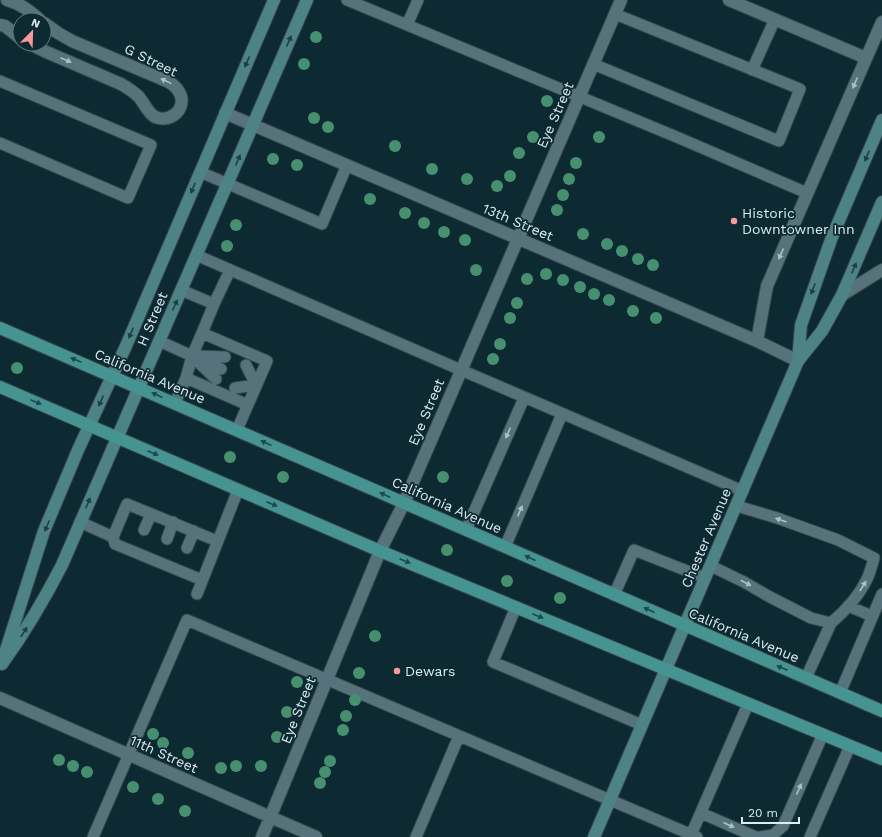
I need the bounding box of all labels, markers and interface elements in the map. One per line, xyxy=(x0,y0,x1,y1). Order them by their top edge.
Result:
north arrow xyxy=(12,12,52,52)
text: N xyxy=(29,16,42,31)
one-way arrow xyxy=(286,35,293,47)
street label: G Street xyxy=(122,40,180,80)
one-way arrow xyxy=(244,56,250,68)
one-way arrow xyxy=(60,58,72,64)
one-way arrow xyxy=(160,78,171,84)
one-way arrow xyxy=(852,78,858,89)
street label: Eye Street xyxy=(533,79,577,151)
one-way arrow xyxy=(863,150,869,162)
one-way arrow xyxy=(235,154,241,166)
one-way arrow xyxy=(190,182,196,194)
street label: 13th Street xyxy=(480,200,556,244)
place label: Historic Downtowner Inn xyxy=(742,205,855,237)
marker: Historic Downtowner Inn xyxy=(729,216,739,226)
one-way arrow xyxy=(778,248,784,259)
one-way arrow xyxy=(851,262,857,274)
one-way arrow xyxy=(810,284,816,296)
street label: H Street xyxy=(133,289,171,348)
one-way arrow xyxy=(172,299,178,311)
one-way arrow xyxy=(128,327,135,339)
street label: California Avenue xyxy=(92,345,208,407)
one-way arrow xyxy=(70,357,82,363)
street label: Eye Street xyxy=(405,376,447,448)
one-way arrow xyxy=(151,392,162,398)
one-way arrow xyxy=(98,395,104,406)
one-way arrow xyxy=(30,400,42,406)
one-way arrow xyxy=(505,428,511,440)
one-way arrow xyxy=(260,440,272,446)
one-way arrow xyxy=(147,449,159,456)
street label: California Avenue xyxy=(390,474,504,536)
street label: Chester Avenue xyxy=(678,486,734,590)
one-way arrow xyxy=(380,492,391,498)
one-way arrow xyxy=(86,497,92,509)
one-way arrow xyxy=(267,502,279,508)
one-way arrow xyxy=(517,505,524,517)
one-way arrow xyxy=(775,517,787,523)
one-way arrow xyxy=(43,520,49,532)
one-way arrow xyxy=(524,555,536,561)
one-way arrow xyxy=(399,558,410,564)
one-way arrow xyxy=(740,580,752,586)
one-way arrow xyxy=(860,580,867,592)
street label: California Avenue xyxy=(686,604,802,666)
one-way arrow xyxy=(643,607,655,613)
one-way arrow xyxy=(532,613,543,619)
one-way arrow xyxy=(20,627,28,637)
place label: Dewars xyxy=(405,663,455,679)
one-way arrow xyxy=(775,664,787,670)
marker: Dewars xyxy=(392,666,402,676)
street label: Eye Street xyxy=(277,674,319,746)
street label: 11th Street xyxy=(128,732,200,776)
one-way arrow xyxy=(796,784,802,795)
scale bar xyxy=(742,799,799,825)
text: 20 m xyxy=(748,806,778,820)
one-way arrow xyxy=(723,822,734,828)

